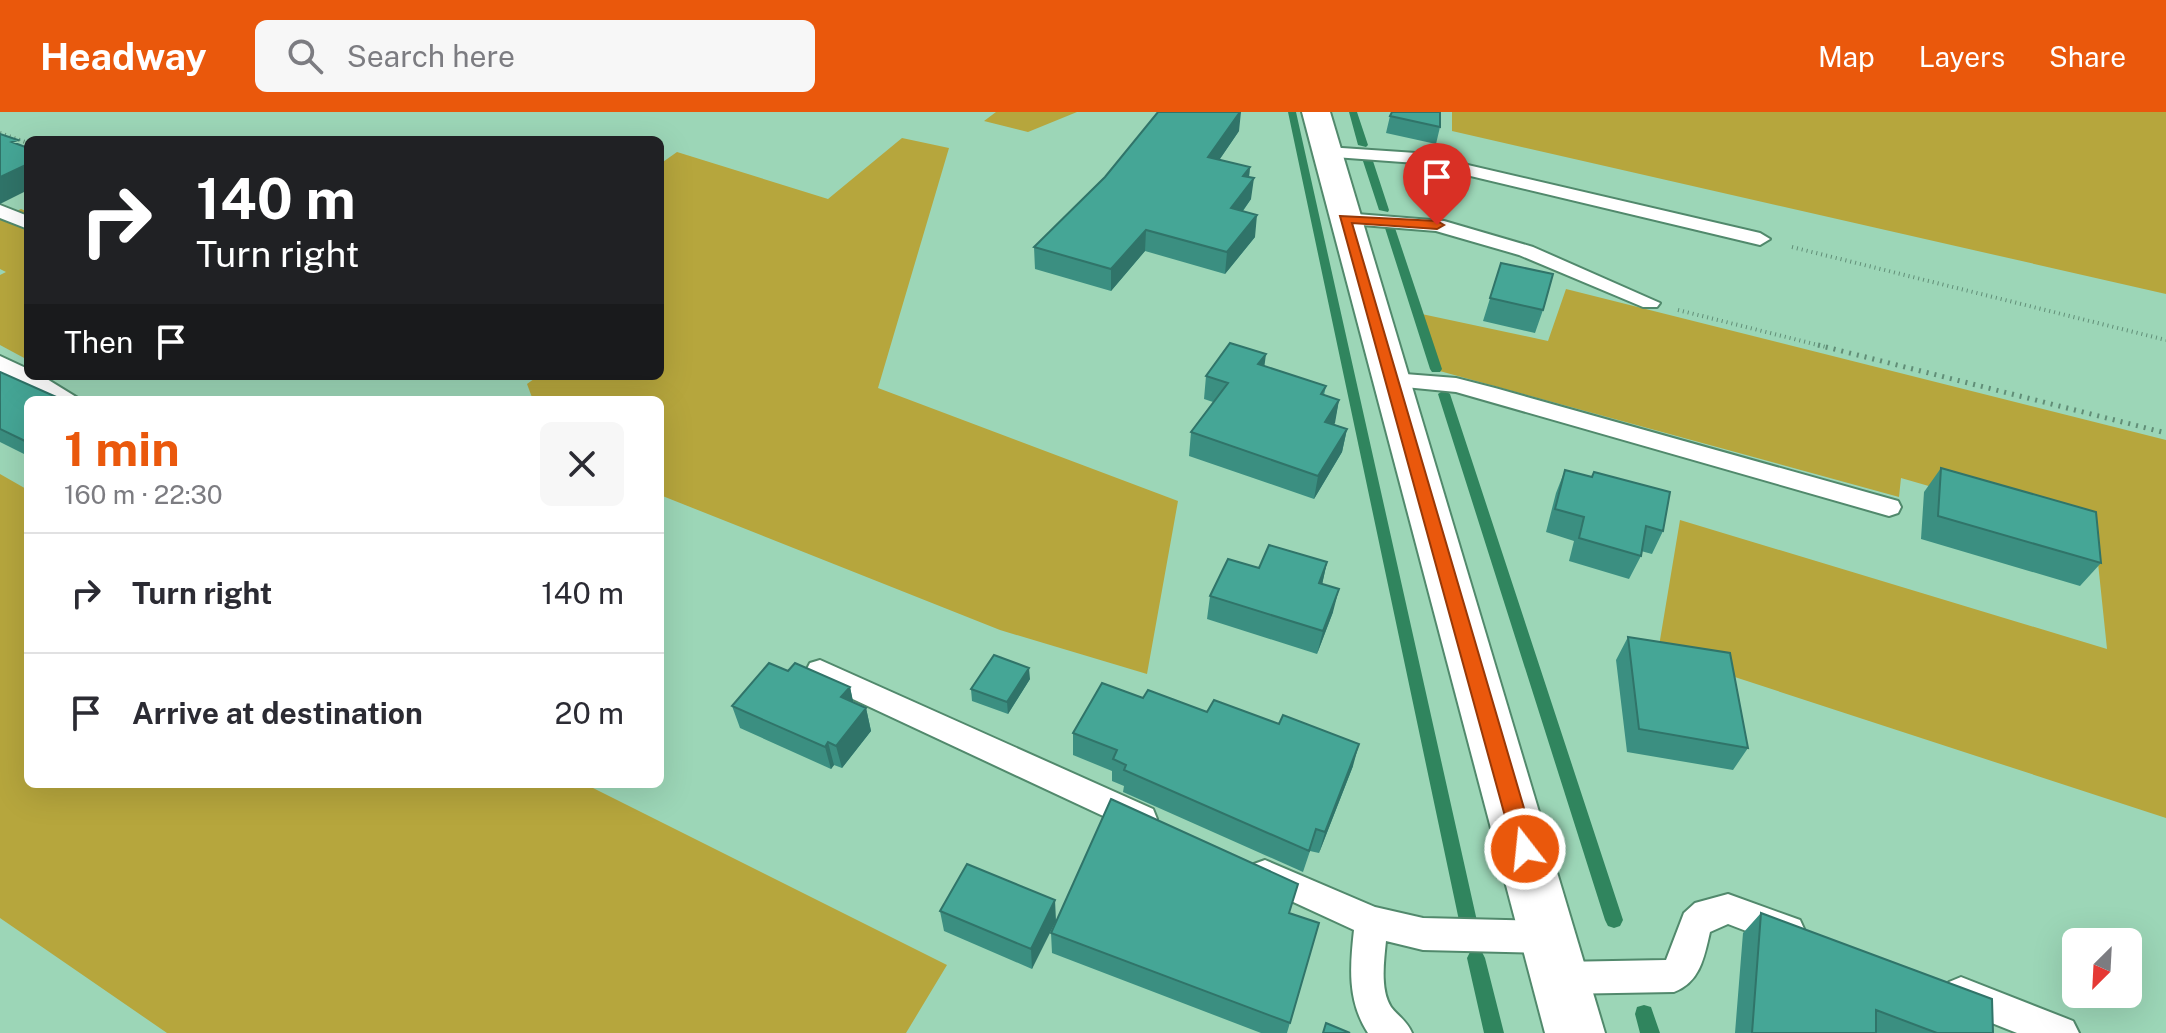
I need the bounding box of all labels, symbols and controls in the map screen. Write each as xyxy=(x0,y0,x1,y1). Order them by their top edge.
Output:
search box xyxy=(255,20,815,92)
text: Headway xyxy=(40,34,207,79)
icon: search xyxy=(283,34,327,78)
text: Search here xyxy=(347,38,515,74)
text: Map xyxy=(1818,40,1875,73)
text: Layers xyxy=(1919,40,2005,73)
text: Share xyxy=(2049,40,2126,73)
pin xyxy=(1403,143,1471,225)
icon: arrive xyxy=(1415,155,1459,199)
text: 140 m xyxy=(196,166,356,232)
icon: right xyxy=(64,168,168,272)
text: Turn right xyxy=(196,233,359,275)
icon: arrive xyxy=(149,320,193,364)
text: Then xyxy=(64,324,133,360)
text: 1 min xyxy=(64,420,180,477)
button: close xyxy=(540,422,624,506)
text: 160 m · 22:30 xyxy=(64,479,223,510)
icon: right xyxy=(64,571,108,615)
text: Turn right xyxy=(132,575,272,611)
text: 140 m xyxy=(541,575,624,611)
icon: arrive xyxy=(64,691,108,735)
text: Arrive at destination xyxy=(132,695,423,731)
text: 20 m xyxy=(555,695,624,731)
position arrow xyxy=(1483,807,1567,891)
north arrow xyxy=(2062,928,2142,1008)
map controls xyxy=(2062,928,2142,1008)

